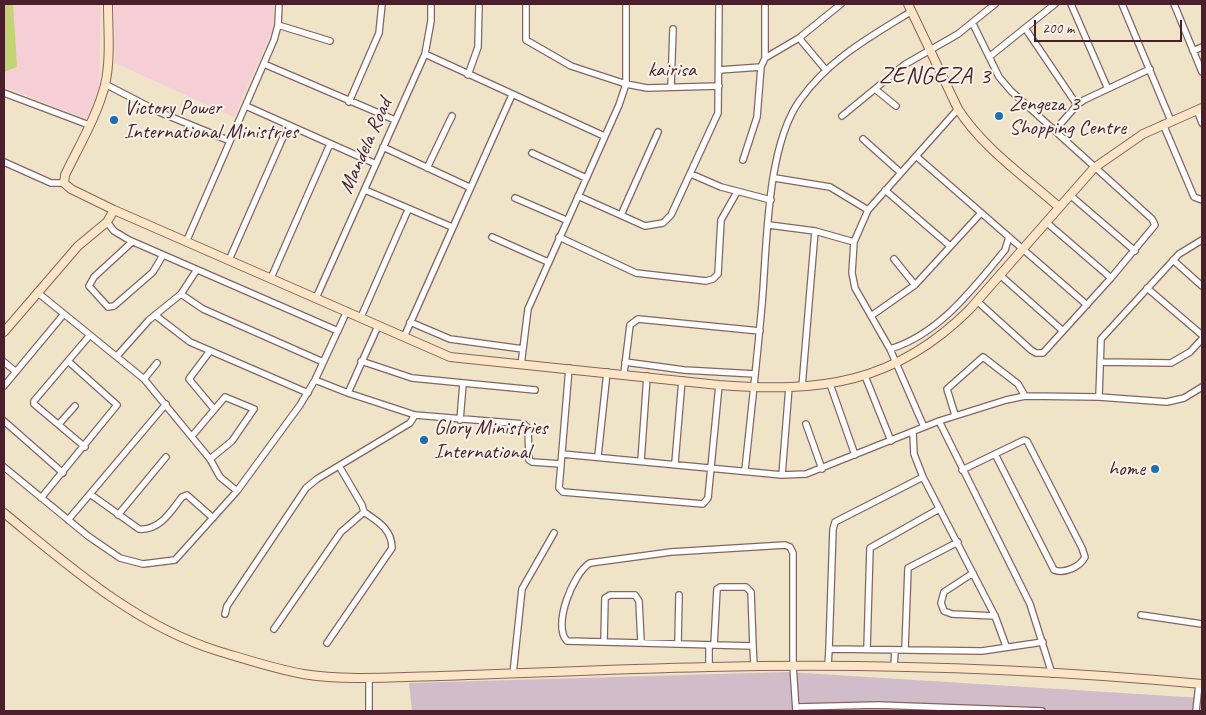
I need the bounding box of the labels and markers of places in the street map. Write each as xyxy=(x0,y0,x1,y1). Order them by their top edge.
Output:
place label: Zengeza 3 Shopping Centre xyxy=(1009,91,1126,141)
place label: Victory Power International Ministries xyxy=(124,95,298,145)
marker: Zengeza 3 Shopping Centre xyxy=(993,110,1005,122)
marker: Victory Power International Ministries xyxy=(108,114,120,126)
place label: Glory Ministries International xyxy=(434,415,547,465)
marker: Glory Ministries International xyxy=(418,434,430,446)
place label: home xyxy=(1108,456,1145,482)
marker: home xyxy=(1149,463,1161,475)

